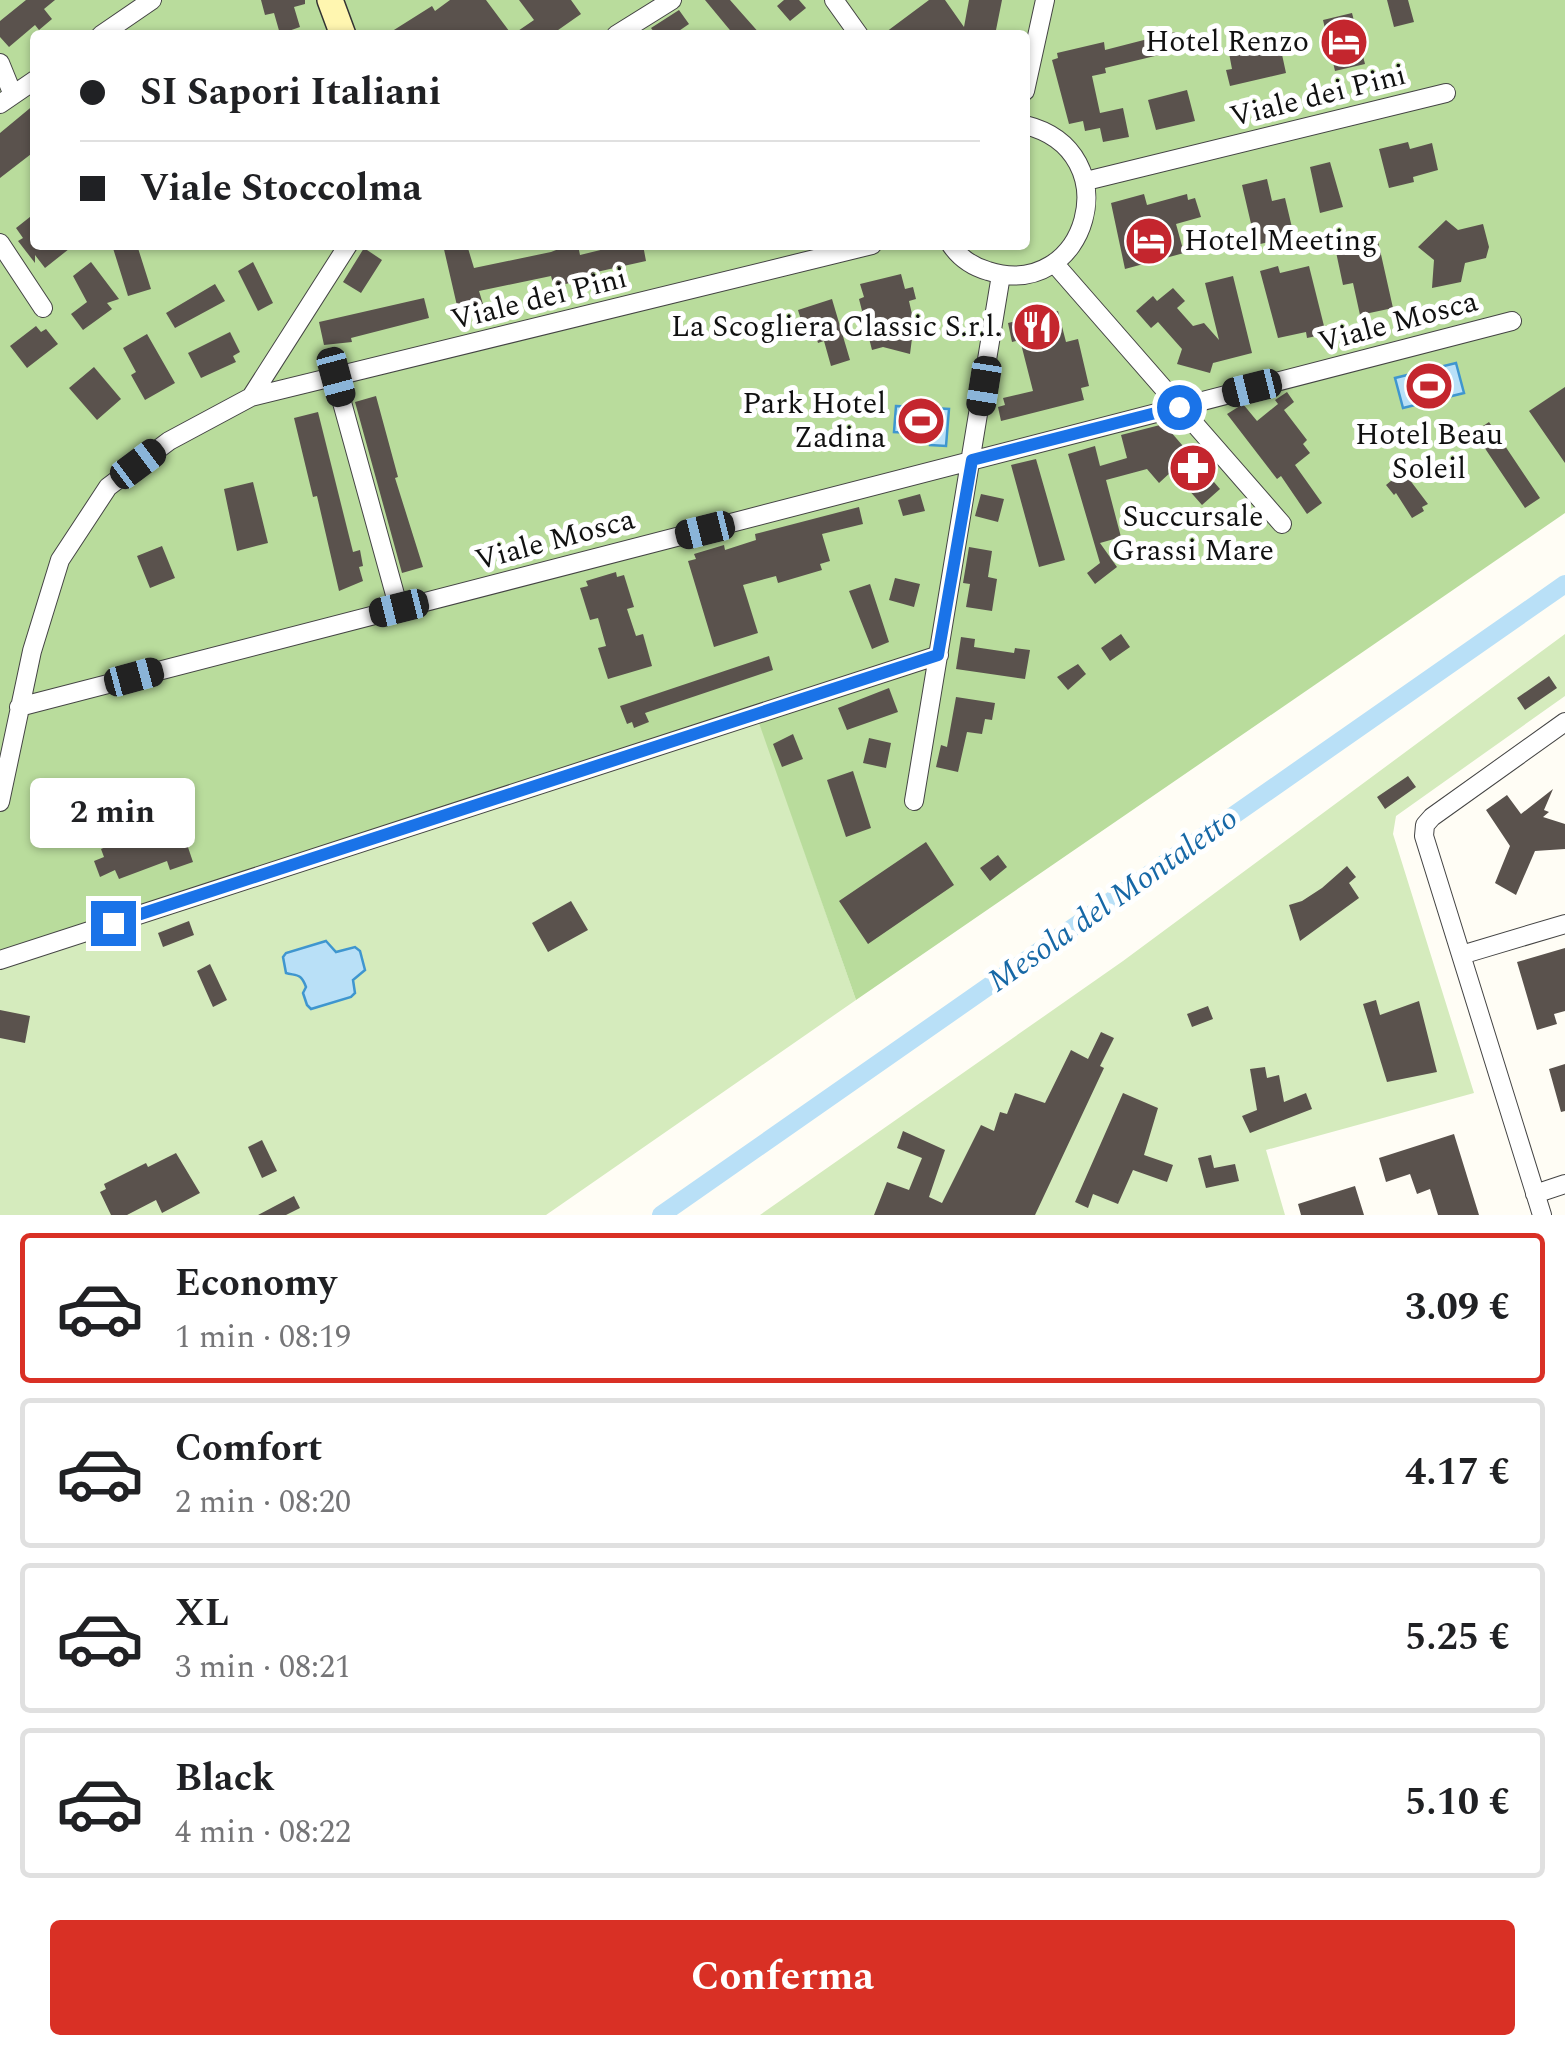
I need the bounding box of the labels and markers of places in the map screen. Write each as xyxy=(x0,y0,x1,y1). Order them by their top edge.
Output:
hotel icon: Hotel Renzo xyxy=(1318,16,1370,68)
place label: Hotel Renzo xyxy=(1145,19,1309,65)
hotel icon: Hotel Meeting xyxy=(1123,215,1175,267)
place label: Hotel Meeting xyxy=(1184,218,1377,264)
restaurant icon: La Scogliera Classic S.r.l. xyxy=(1011,301,1063,353)
place label: La Scogliera Classic S.r.l. xyxy=(671,304,1002,350)
sports icon: Hotel Beau Soleil xyxy=(1403,360,1455,412)
place label: Park Hotel Zadina xyxy=(742,381,886,461)
sports icon: Park Hotel Zadina xyxy=(895,395,947,447)
place label: Hotel Beau Soleil xyxy=(1355,412,1503,492)
pharmacy icon: Succursale Grassi Mare xyxy=(1167,442,1219,494)
place label: Succursale Grassi Mare xyxy=(1112,494,1274,574)

